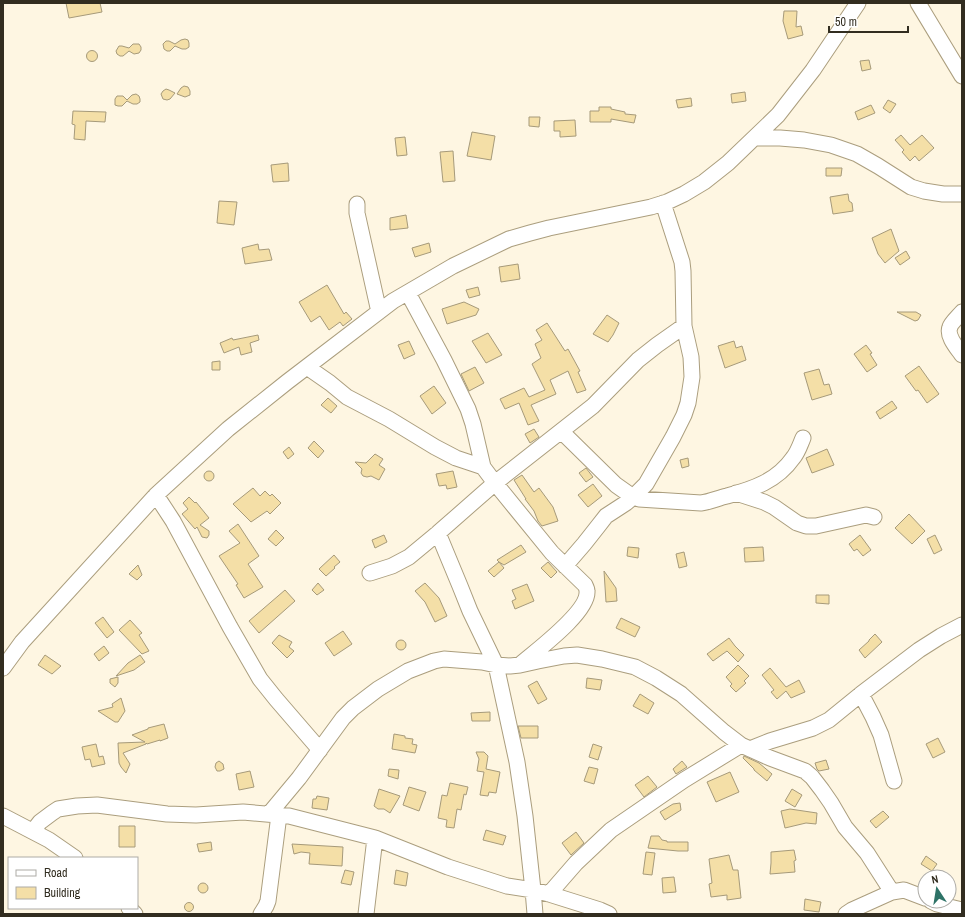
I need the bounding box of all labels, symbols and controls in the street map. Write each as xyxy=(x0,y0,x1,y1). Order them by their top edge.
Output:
scale bar xyxy=(829,8,908,34)
text: 50 m xyxy=(835,14,857,30)
legend xyxy=(8,857,138,909)
text: Road xyxy=(44,865,68,881)
north arrow xyxy=(917,869,957,909)
text: N xyxy=(930,872,940,887)
text: Building xyxy=(44,885,81,901)

